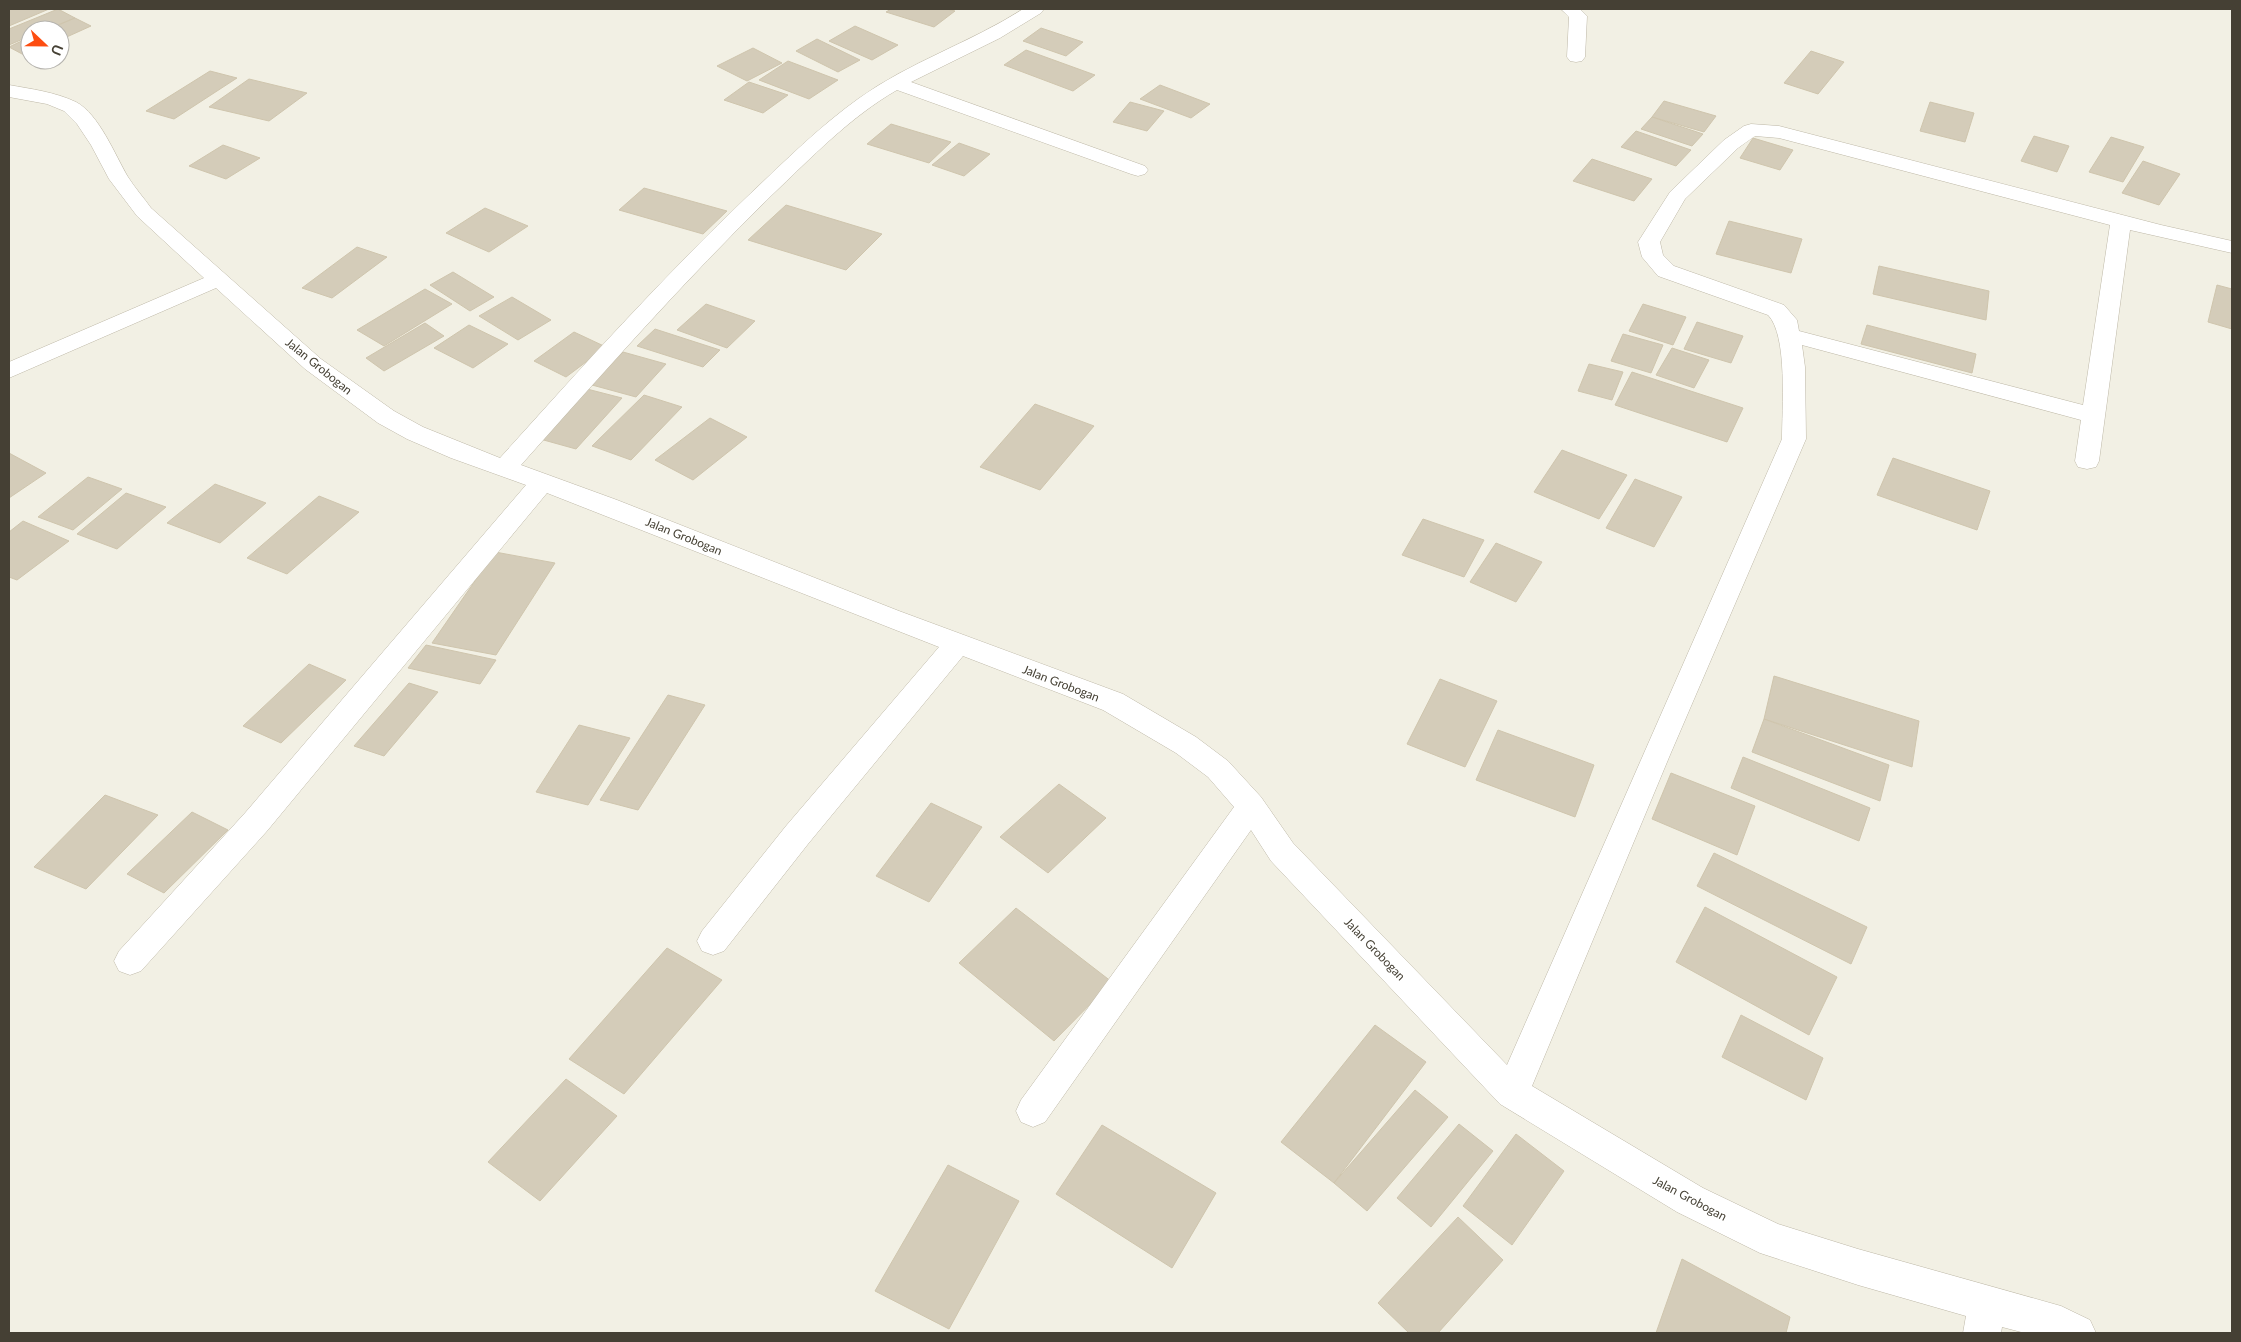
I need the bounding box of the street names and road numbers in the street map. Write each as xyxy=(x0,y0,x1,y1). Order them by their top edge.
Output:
street label: Jalan Grobogan xyxy=(283,335,355,397)
street label: Jalan Grobogan xyxy=(643,514,725,558)
street label: Jalan Grobogan xyxy=(1020,661,1102,705)
street label: Jalan Grobogan xyxy=(1341,915,1409,983)
street label: Jalan Grobogan xyxy=(1651,1172,1729,1224)

